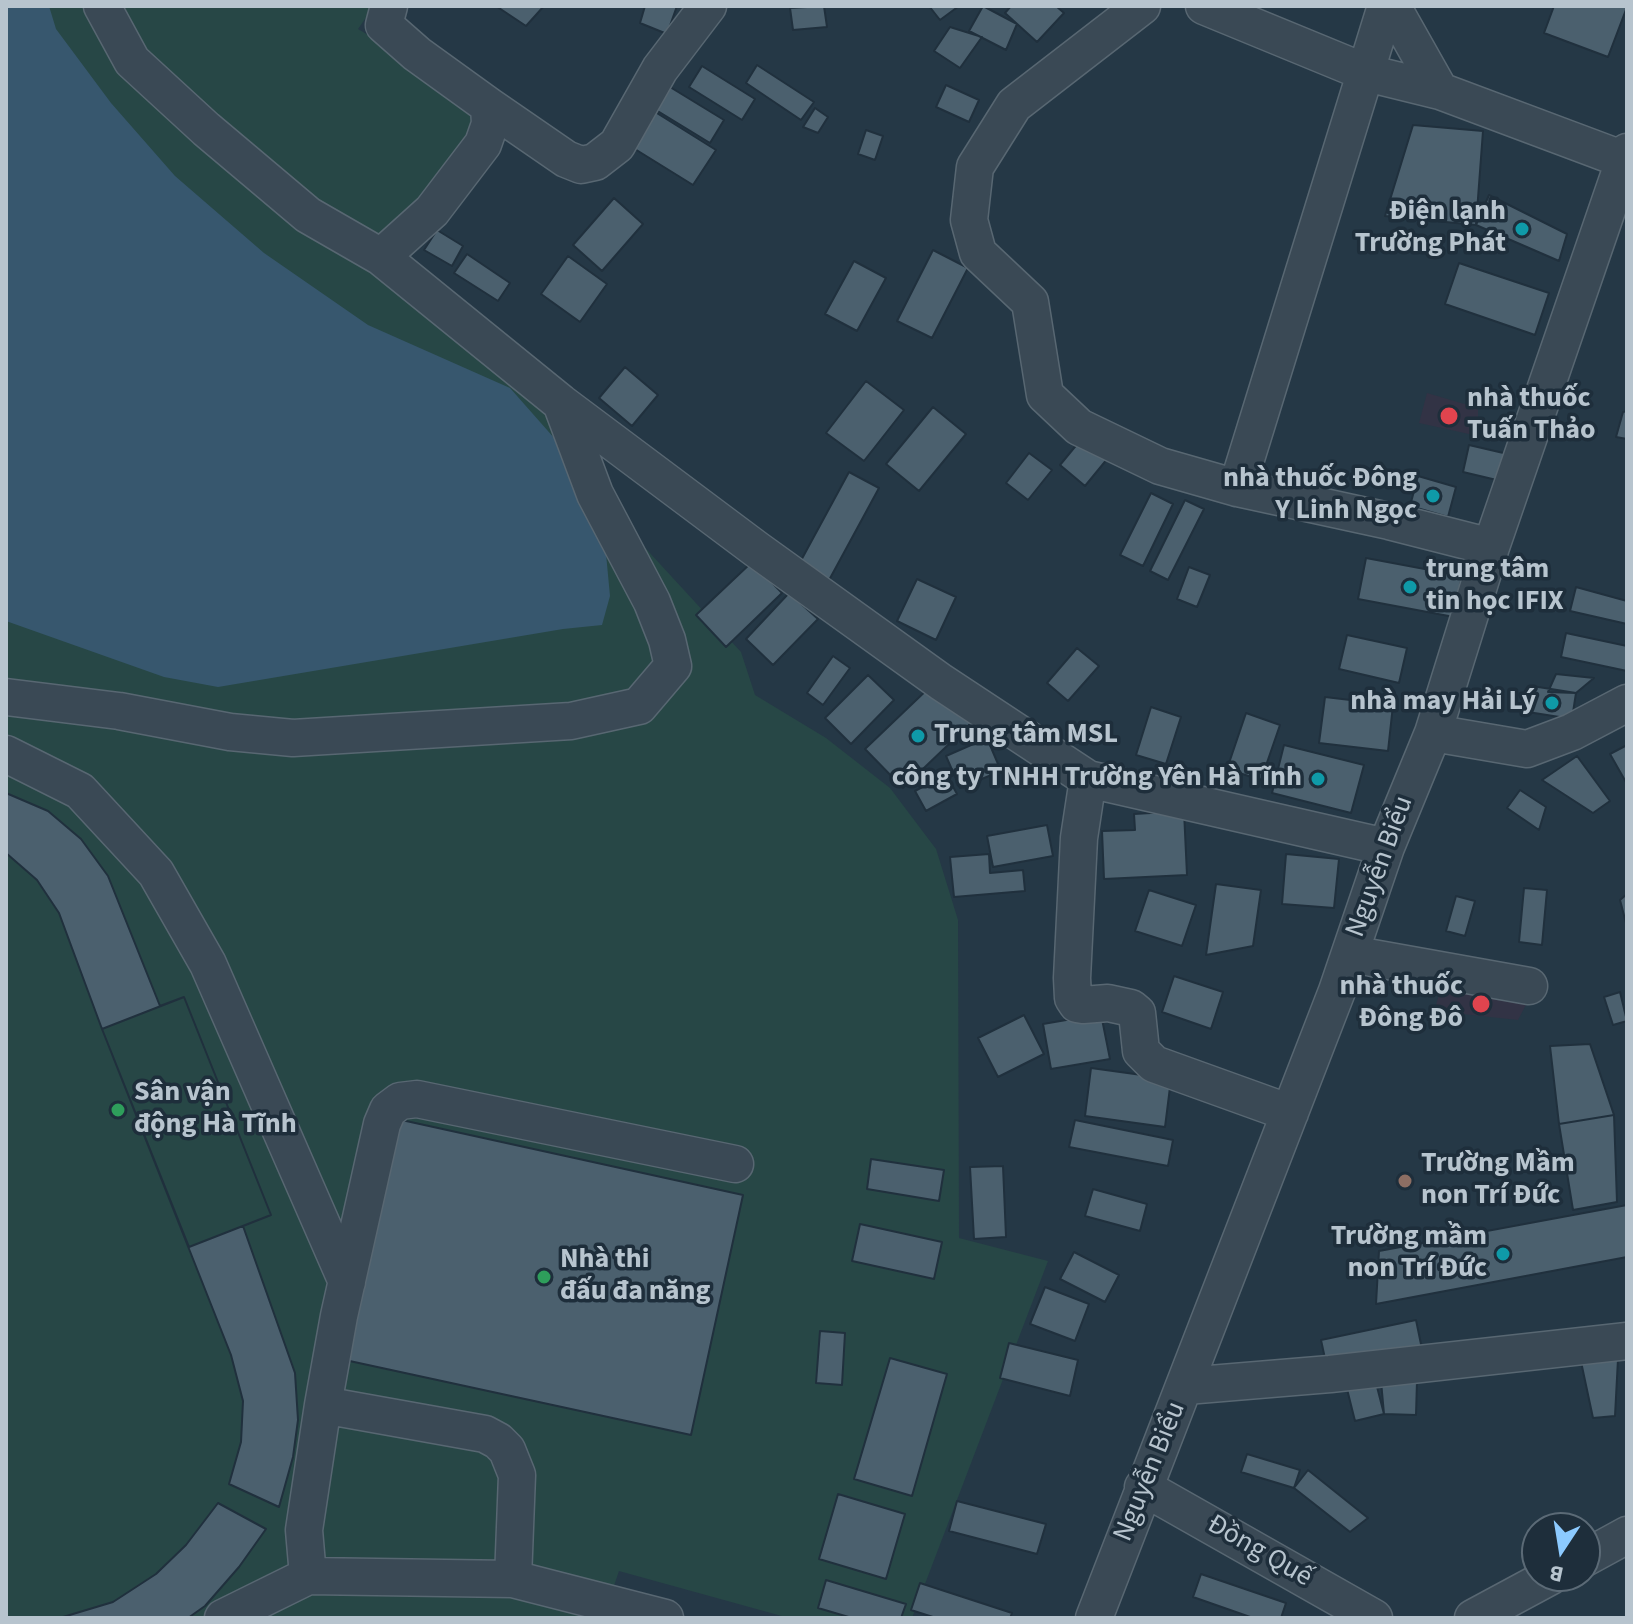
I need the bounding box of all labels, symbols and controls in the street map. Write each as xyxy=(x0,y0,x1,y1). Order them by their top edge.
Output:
place label: Điện lạnh Trường Phát xyxy=(1355,196,1506,262)
marker: Điện lạnh Trường Phát xyxy=(1513,220,1531,238)
place label: nhà thuốc Tuấn Thảo xyxy=(1467,383,1596,449)
marker: nhà thuốc Tuấn Thảo xyxy=(1438,405,1460,427)
place label: nhà thuốc Đông Y Linh Ngọc xyxy=(1223,463,1417,529)
marker: nhà thuốc Đông Y Linh Ngọc xyxy=(1424,487,1442,505)
place label: trung tâm tin học IFIX xyxy=(1426,554,1564,620)
marker: trung tâm tin học IFIX xyxy=(1401,578,1419,596)
place label: nhà may Hải Lý xyxy=(1350,686,1536,720)
marker: nhà may Hải Lý xyxy=(1543,694,1561,712)
place label: Trung tâm MSL xyxy=(934,719,1118,753)
marker: Trung tâm MSL xyxy=(909,727,927,745)
place label: công ty TNHH Trường Yên Hà Tĩnh xyxy=(892,762,1302,796)
marker: công ty TNHH Trường Yên Hà Tĩnh xyxy=(1309,770,1327,788)
street label: Nguyễn Biểu xyxy=(1340,792,1422,942)
place label: nhà thuốc Đông Đô xyxy=(1339,971,1463,1037)
marker: nhà thuốc Đông Đô xyxy=(1470,993,1492,1015)
place label: Sân vận động Hà Tĩnh xyxy=(134,1077,297,1143)
marker: Sân vận động Hà Tĩnh xyxy=(109,1101,127,1119)
place label: Trường Mầm non Trí Đức xyxy=(1421,1148,1575,1214)
marker: Trường Mầm non Trí Đức xyxy=(1396,1172,1414,1190)
place label: Trường mầm non Trí Đức xyxy=(1331,1221,1487,1287)
place label: Nhà thi đấu đa năng xyxy=(560,1244,710,1310)
marker: Trường mầm non Trí Đức xyxy=(1494,1245,1512,1263)
marker: Nhà thi đấu đa năng xyxy=(535,1268,553,1286)
street label: Nguyễn Biểu xyxy=(1108,1397,1194,1547)
street label: Đồng Quế xyxy=(1201,1509,1317,1595)
north arrow xyxy=(1521,1512,1601,1592)
text: B xyxy=(1547,1556,1566,1591)

